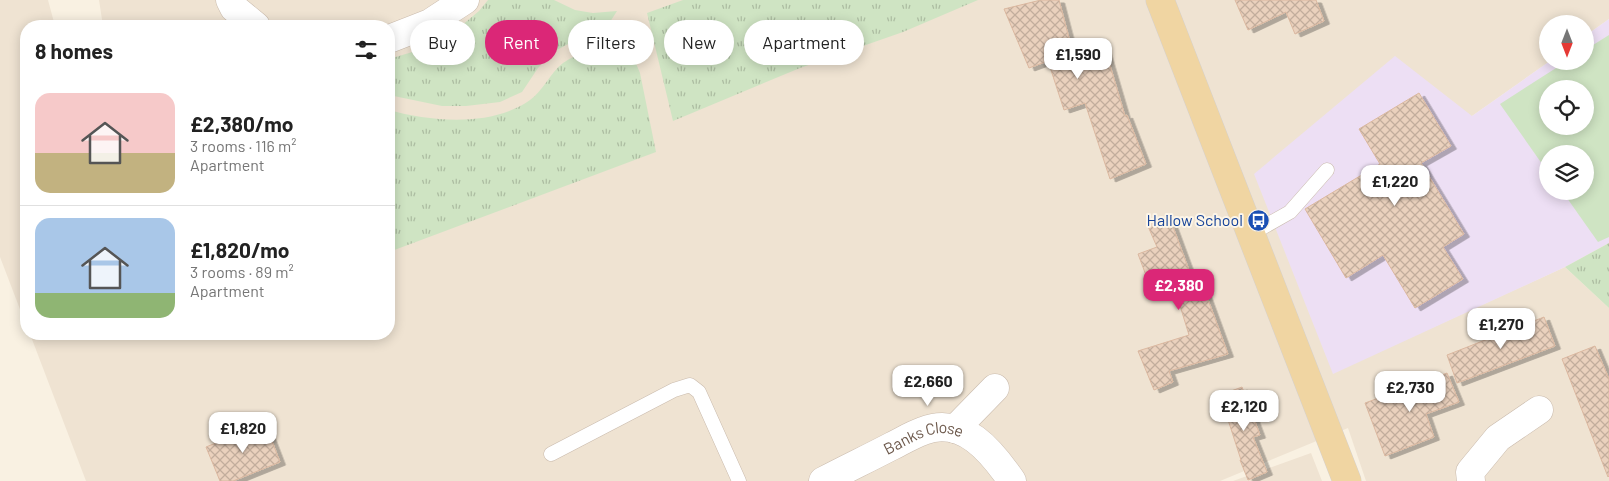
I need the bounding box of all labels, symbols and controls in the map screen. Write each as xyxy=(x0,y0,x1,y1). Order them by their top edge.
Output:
north arrow xyxy=(1539,15,1594,70)
map controls xyxy=(1539,15,1594,200)
chip: Buy xyxy=(410,20,475,65)
chip: Rent xyxy=(485,20,558,65)
chip: Filters xyxy=(568,20,654,65)
chip: New xyxy=(664,20,734,65)
chip: Apartment xyxy=(744,20,864,65)
icon: filters xyxy=(352,36,380,64)
text: 8 homes xyxy=(35,38,113,63)
pin: £1,590 xyxy=(1037,38,1119,80)
text: £1,590 xyxy=(1055,44,1101,63)
button: locate xyxy=(1539,80,1594,135)
text: £2,380/mo xyxy=(190,111,293,136)
icon: home xyxy=(75,113,135,173)
text: 3 rooms · 116 m² xyxy=(190,136,296,155)
button: layers xyxy=(1539,145,1594,200)
text: Apartment xyxy=(190,155,265,174)
pin: £1,220 xyxy=(1354,164,1436,207)
text: £1,220 xyxy=(1372,171,1418,190)
bus stop icon: Hallow School xyxy=(1247,208,1271,232)
place label: Hallow School xyxy=(1147,210,1243,229)
text: £1,820/mo xyxy=(190,237,289,262)
icon: home xyxy=(75,238,135,298)
text: 3 rooms · 89 m² xyxy=(190,262,294,281)
pin: £2,380 xyxy=(1138,268,1220,311)
text: £2,380 xyxy=(1154,275,1204,294)
text: Apartment xyxy=(190,281,265,300)
pin: £1,270 xyxy=(1460,308,1542,350)
text: £1,270 xyxy=(1478,314,1524,333)
pin: £2,660 xyxy=(887,364,969,407)
pin: £2,730 xyxy=(1369,370,1451,413)
text: £2,660 xyxy=(903,371,953,390)
text: £2,730 xyxy=(1386,377,1434,396)
pin: £2,120 xyxy=(1203,390,1285,432)
text: £2,120 xyxy=(1221,396,1267,415)
pin: £1,820 xyxy=(202,412,284,454)
street label: Banks Close xyxy=(880,417,967,458)
text: £1,820 xyxy=(220,418,266,437)

